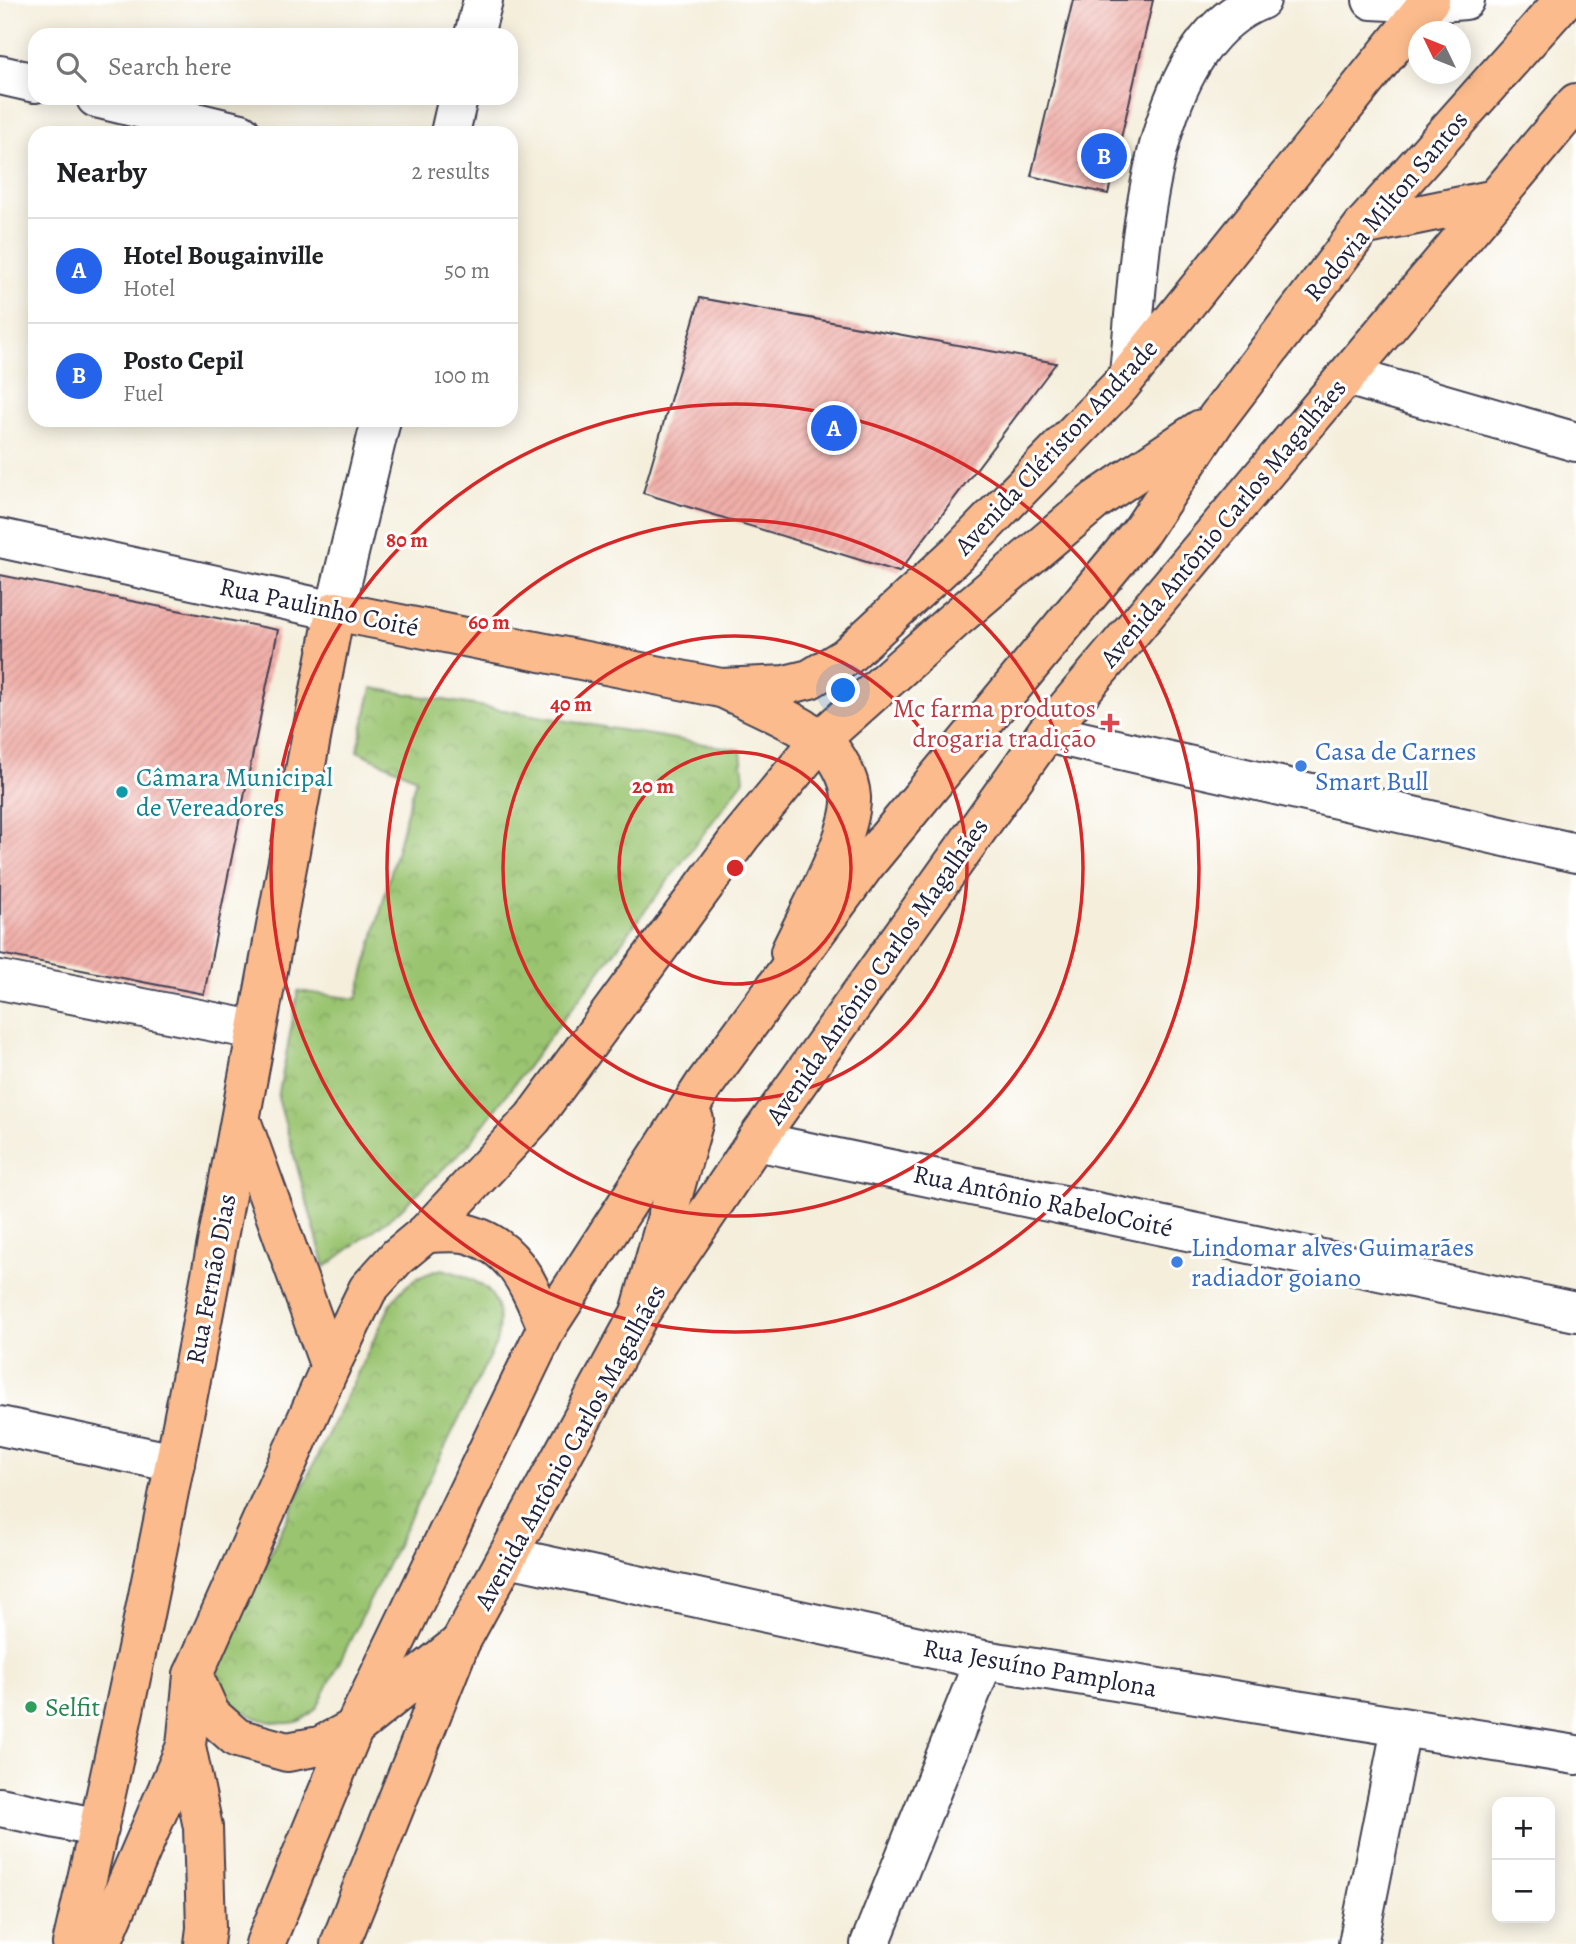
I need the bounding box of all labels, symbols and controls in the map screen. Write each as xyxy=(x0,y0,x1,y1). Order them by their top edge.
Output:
north arrow xyxy=(1408,21,1471,84)
search box xyxy=(28,28,518,105)
icon: search xyxy=(52,48,90,86)
text: Search here xyxy=(108,49,232,84)
street label: Rodovia Milton Santos xyxy=(1296,103,1476,309)
pin: B xyxy=(1081,130,1127,182)
text: Nearby xyxy=(56,152,147,192)
text: 2 results xyxy=(412,156,490,187)
text: Hotel Bougainville xyxy=(123,238,324,273)
text: A xyxy=(72,255,86,286)
text: 50 m xyxy=(444,255,490,286)
text: Hotel xyxy=(123,273,175,304)
street label: Avenida Clériston Andrade xyxy=(946,331,1165,563)
text: Posto Cepil xyxy=(123,343,244,378)
text: B xyxy=(72,360,86,391)
text: 100 m xyxy=(434,360,490,391)
street label: Avenida Antônio Carlos Magalhães xyxy=(1091,371,1354,675)
text: Fuel xyxy=(123,378,163,409)
pin: A xyxy=(811,402,857,454)
text: 80 m xyxy=(386,526,428,554)
street label: Rua Paulinho Coité xyxy=(216,569,422,645)
text: 60 m xyxy=(468,608,510,636)
your location xyxy=(826,673,860,707)
text: 40 m xyxy=(550,690,592,718)
place label: Mc farma produtos drogaria tradição xyxy=(893,691,1096,756)
marker: Mc farma produtos drogaria tradição xyxy=(1102,715,1118,731)
place label: Casa de Carnes Smart Bull xyxy=(1315,734,1477,799)
marker: Casa de Carnes Smart Bull xyxy=(1293,758,1309,774)
place label: Câmara Municipal de Vereadores xyxy=(136,760,333,825)
text: 20 m xyxy=(632,772,674,800)
marker: Câmara Municipal de Vereadores xyxy=(114,784,130,800)
street label: Avenida Antônio Carlos Magalhães xyxy=(757,811,997,1132)
centre of rings xyxy=(723,856,747,880)
street label: Rua Antônio RabeloCoité xyxy=(910,1156,1176,1246)
street label: Rua Fernão Dias xyxy=(177,1191,245,1367)
place label: Lindomar alves Guimarães radiador goiano xyxy=(1191,1230,1474,1295)
marker: Lindomar alves Guimarães radiador goiano xyxy=(1169,1254,1185,1270)
street label: Avenida Antônio Carlos Magalhães xyxy=(465,1278,674,1617)
street label: Rua Jesuíno Pamplona xyxy=(920,1630,1160,1706)
place label: Selfit xyxy=(45,1690,101,1725)
marker: Selfit xyxy=(23,1699,39,1715)
map controls xyxy=(1492,1797,1555,1923)
button: + xyxy=(1492,1797,1555,1860)
button: − xyxy=(1492,1860,1555,1923)

